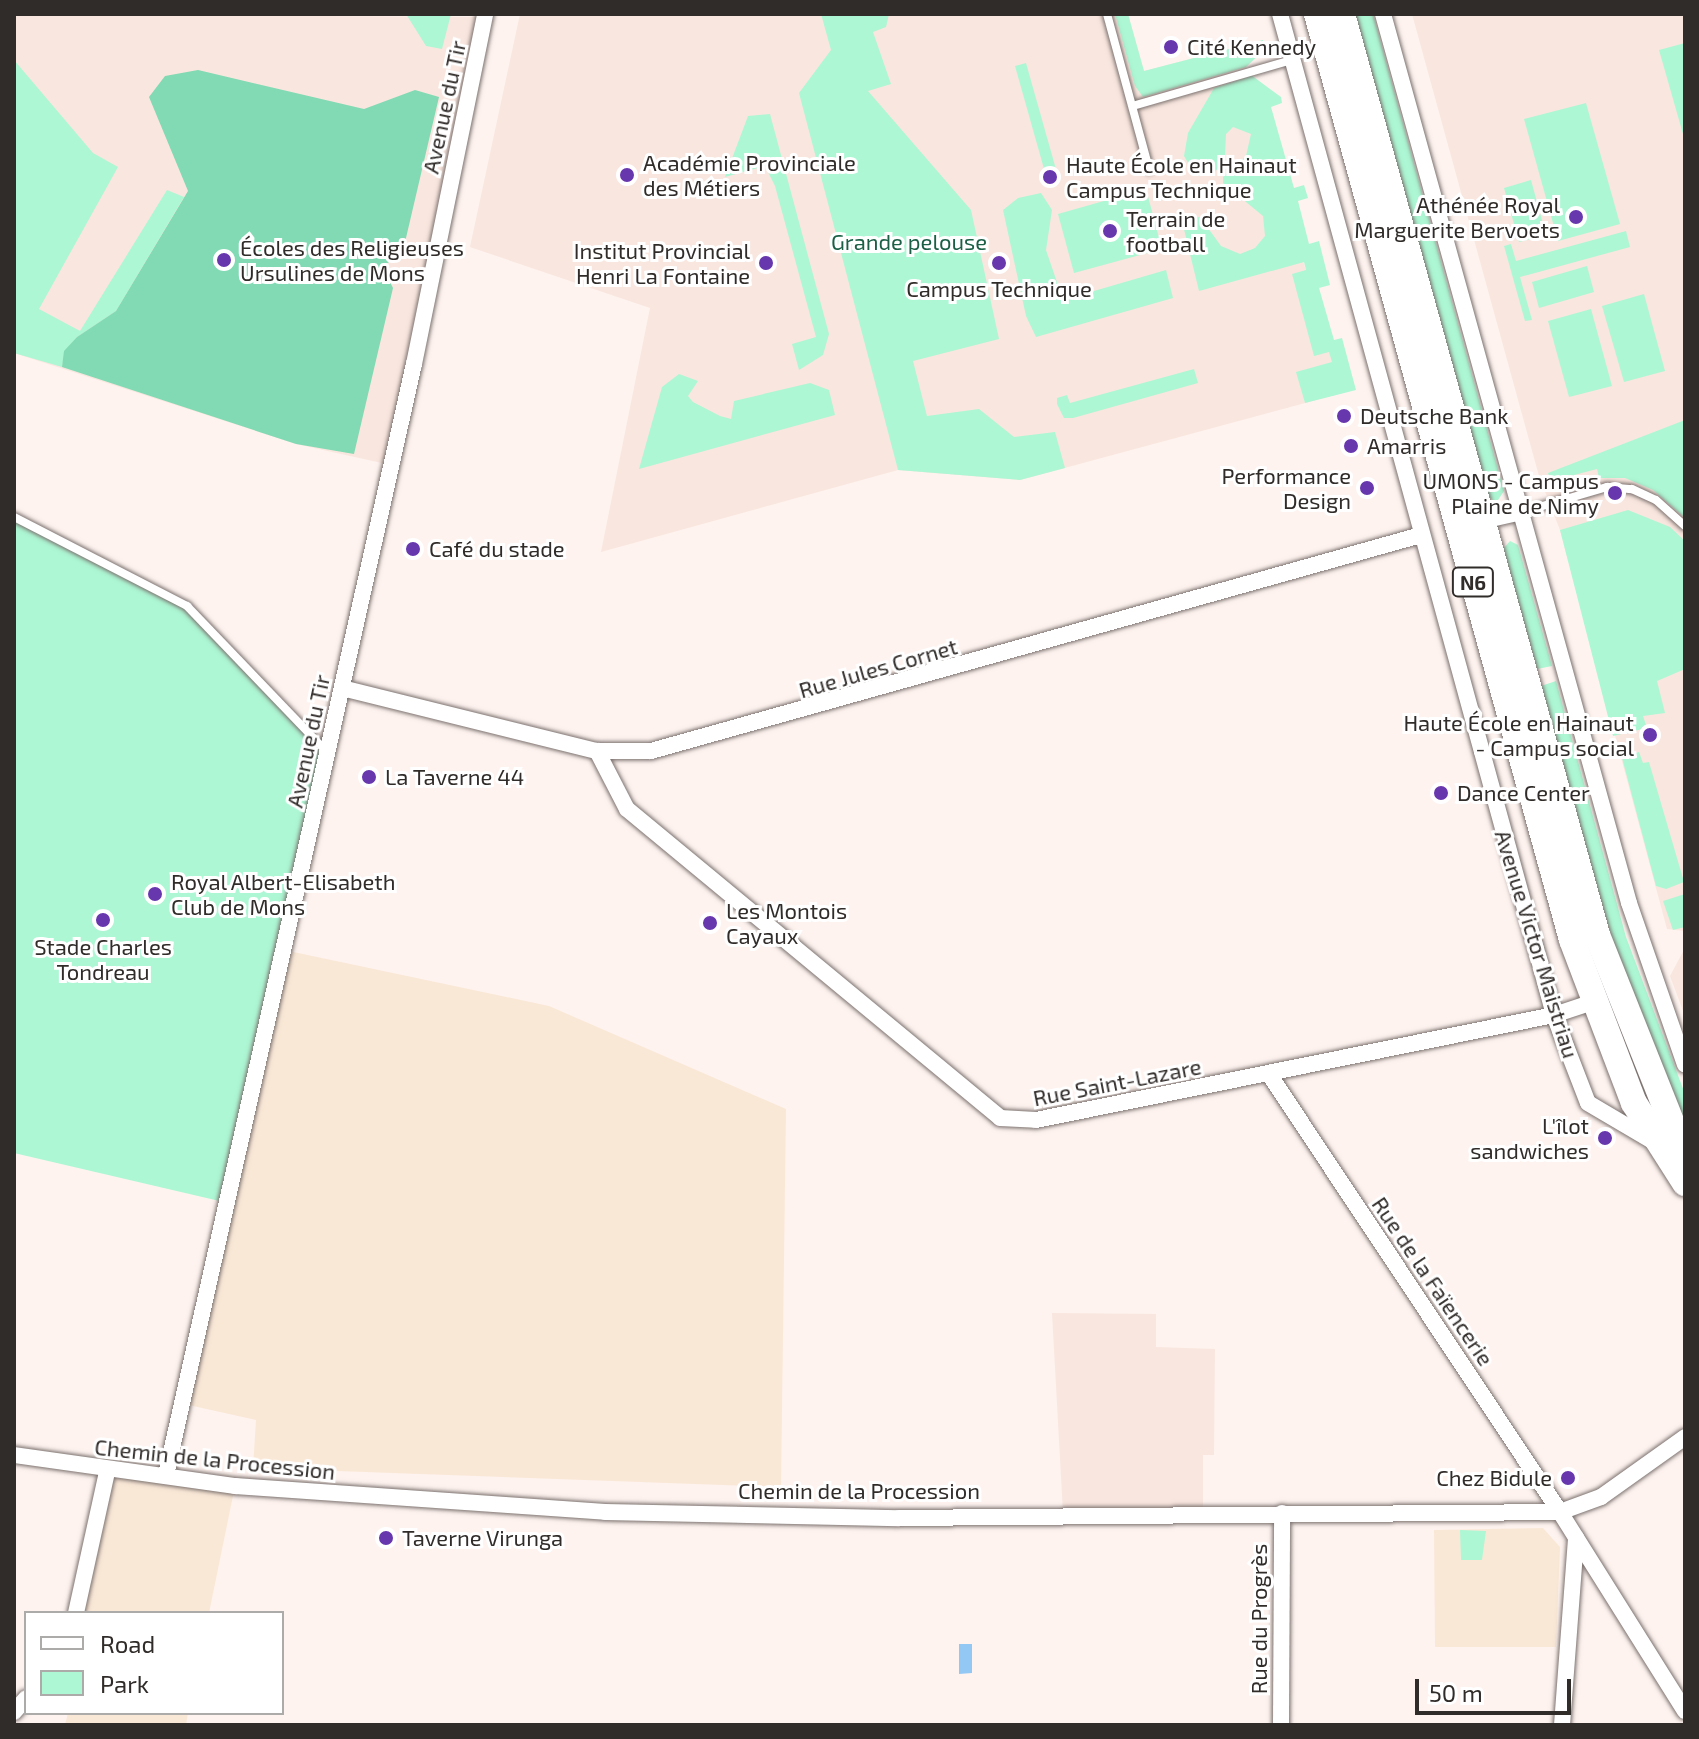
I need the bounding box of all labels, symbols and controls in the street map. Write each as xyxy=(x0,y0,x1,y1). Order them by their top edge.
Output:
place label: Cité Kennedy xyxy=(1187,34,1316,60)
street label: Avenue du Tir xyxy=(417,38,471,176)
marker: Cité Kennedy xyxy=(1162,38,1180,56)
place label: Académie Provinciale des Métiers xyxy=(643,149,856,200)
place label: Haute École en Hainaut Campus Technique xyxy=(1066,151,1297,202)
marker: Académie Provinciale des Métiers xyxy=(618,166,636,184)
marker: Haute École en Hainaut Campus Technique xyxy=(1041,168,1059,186)
place label: Athénée Royal Marguerite Bervoets xyxy=(1354,191,1560,242)
place label: Terrain de football xyxy=(1126,205,1225,256)
marker: Athénée Royal Marguerite Bervoets xyxy=(1567,208,1585,226)
marker: Terrain de football xyxy=(1101,222,1119,240)
park label: Grande pelouse xyxy=(831,229,987,255)
place label: Écoles des Religieuses Ursulines de Mons xyxy=(240,234,464,286)
place label: Institut Provincial Henri La Fontaine xyxy=(574,237,750,288)
marker: Écoles des Religieuses Ursulines de Mons xyxy=(215,251,233,269)
marker: Institut Provincial Henri La Fontaine xyxy=(757,254,775,272)
marker: Campus Technique xyxy=(990,254,1008,272)
place label: Campus Technique xyxy=(906,276,1092,302)
place label: Deutsche Bank xyxy=(1360,403,1508,429)
marker: Deutsche Bank xyxy=(1335,407,1353,425)
place label: Amarris xyxy=(1367,433,1446,459)
marker: Amarris xyxy=(1342,437,1360,455)
place label: Performance Design xyxy=(1221,462,1351,514)
place label: UMONS - Campus Plaine de Nimy xyxy=(1422,467,1599,518)
marker: Performance Design xyxy=(1358,479,1376,497)
marker: UMONS - Campus Plaine de Nimy xyxy=(1606,484,1624,502)
place label: Café du stade xyxy=(429,536,565,562)
marker: Café du stade xyxy=(404,540,422,558)
road number: N6 xyxy=(1451,566,1495,598)
street label: Rue Jules Cornet xyxy=(795,633,961,703)
street label: Avenue du Tir xyxy=(281,672,335,810)
place label: Haute École en Hainaut - Campus social xyxy=(1403,709,1634,760)
marker: Haute École en Hainaut - Campus social xyxy=(1641,726,1659,744)
place label: La Taverne 44 xyxy=(385,764,525,790)
marker: La Taverne 44 xyxy=(360,768,378,786)
place label: Dance Center xyxy=(1457,780,1590,806)
marker: Dance Center xyxy=(1432,784,1450,802)
street label: Avenue Victor Maistriau xyxy=(1490,826,1584,1062)
place label: Royal Albert-Elisabeth Club de Mons xyxy=(171,868,397,920)
marker: Royal Albert-Elisabeth Club de Mons xyxy=(146,885,164,903)
place label: Les Montois Cayaux xyxy=(726,897,847,948)
marker: Stade Charles Tondreau xyxy=(94,911,112,929)
marker: Les Montois Cayaux xyxy=(701,914,719,932)
place label: Stade Charles Tondreau xyxy=(34,933,172,984)
street label: Rue Saint-Lazare xyxy=(1031,1053,1203,1111)
place label: L'îlot sandwiches xyxy=(1470,1112,1589,1164)
marker: L'îlot sandwiches xyxy=(1596,1129,1614,1147)
street label: Rue de la Faïencerie xyxy=(1367,1192,1499,1370)
street label: Chemin de la Procession xyxy=(93,1433,337,1485)
place label: Chez Bidule xyxy=(1436,1465,1552,1491)
marker: Chez Bidule xyxy=(1559,1469,1577,1487)
street label: Chemin de la Procession xyxy=(738,1478,980,1504)
place label: Taverne Virunga xyxy=(402,1525,564,1551)
marker: Taverne Virunga xyxy=(377,1529,395,1547)
street label: Rue du Progrès xyxy=(1246,1544,1272,1694)
legend xyxy=(24,1611,284,1715)
text: Road xyxy=(100,1629,155,1658)
scale bar xyxy=(1419,1663,1575,1713)
text: Park xyxy=(100,1669,149,1698)
text: 50 m xyxy=(1429,1678,1483,1707)

